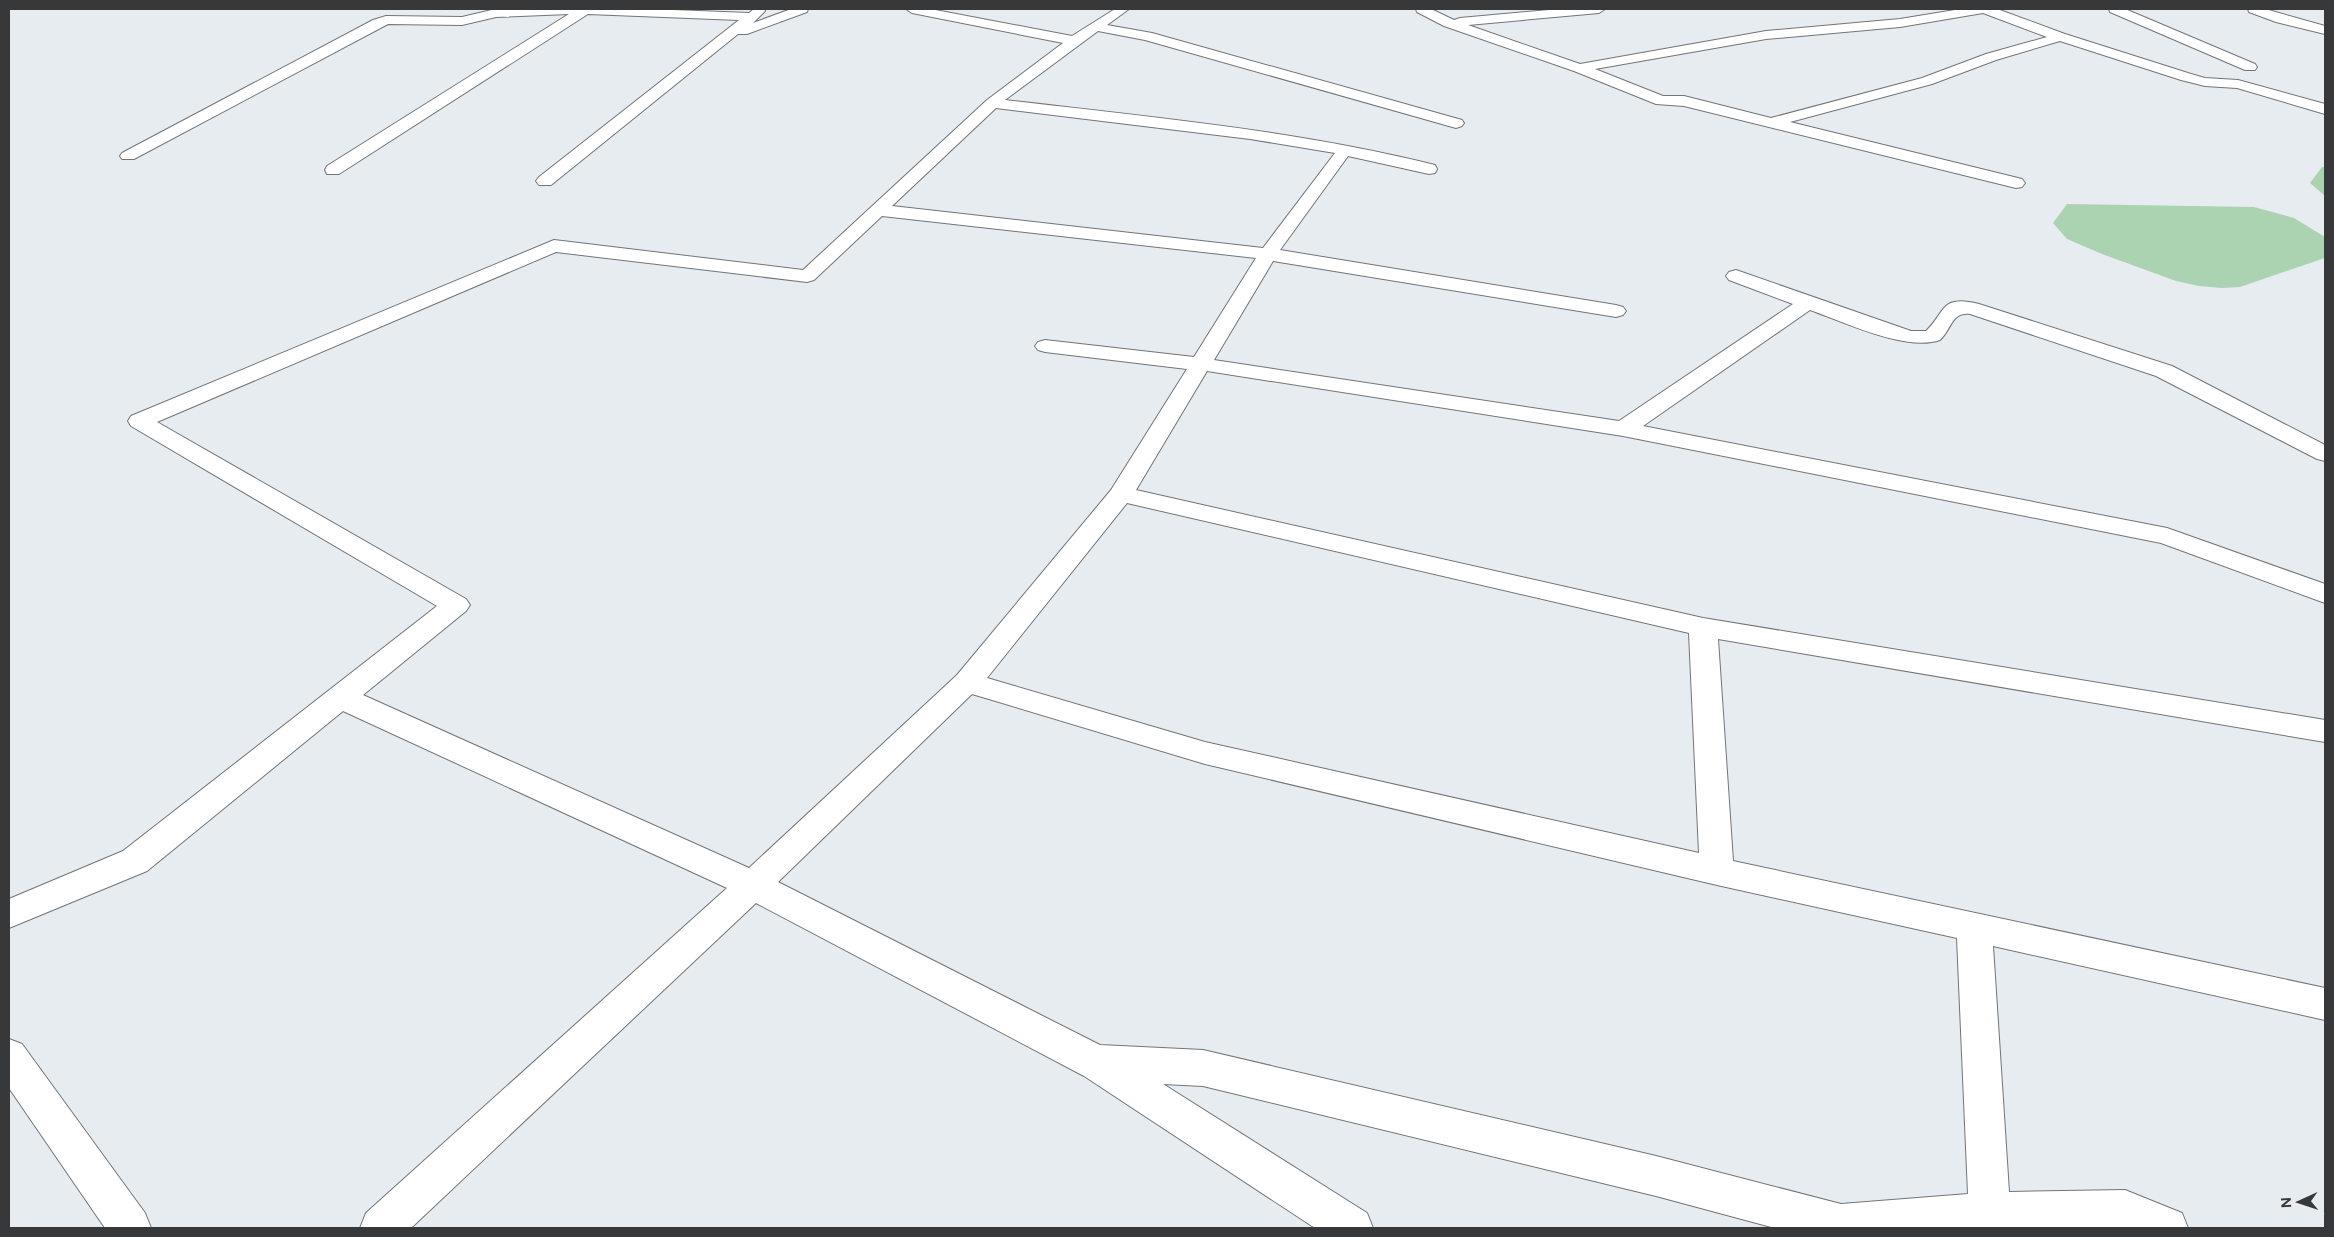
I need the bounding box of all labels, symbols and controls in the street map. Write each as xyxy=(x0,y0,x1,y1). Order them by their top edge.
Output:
north arrow xyxy=(2274,1177,2324,1227)
text: N xyxy=(2278,1197,2295,1209)

